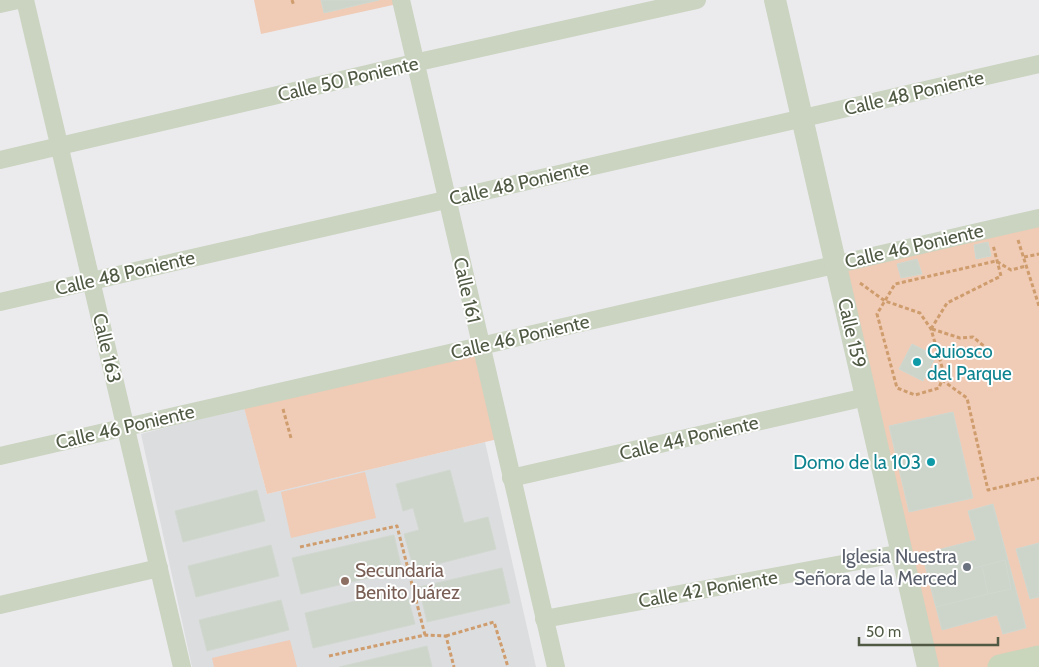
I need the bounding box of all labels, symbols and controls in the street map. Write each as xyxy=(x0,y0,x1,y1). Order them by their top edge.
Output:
street label: Calle 50 Poniente xyxy=(276,52,421,106)
street label: Calle 48 Poniente xyxy=(842,66,986,120)
street label: Calle 48 Poniente xyxy=(447,156,591,210)
street label: Calle 46 Poniente xyxy=(842,219,986,273)
street label: Calle 48 Poniente xyxy=(53,246,197,300)
street label: Calle 161 xyxy=(448,255,486,325)
street label: Calle 159 xyxy=(833,296,871,370)
street label: Calle 46 Poniente xyxy=(448,310,592,364)
street label: Calle 163 xyxy=(88,311,126,385)
place label: Quiosco del Parque xyxy=(927,340,1012,385)
marker: Quiosco del Parque xyxy=(911,356,923,368)
street label: Calle 46 Poniente xyxy=(53,400,197,454)
street label: Calle 44 Poniente xyxy=(617,411,761,465)
place label: Domo de la 103 xyxy=(793,451,921,474)
marker: Domo de la 103 xyxy=(925,456,937,468)
place label: Iglesia Nuestra Señora de la Merced xyxy=(794,545,957,590)
place label: Secundaria Benito Juárez xyxy=(355,559,460,604)
marker: Iglesia Nuestra Señora de la Merced xyxy=(961,561,973,573)
street label: Calle 42 Poniente xyxy=(637,565,780,613)
marker: Secundaria Benito Juárez xyxy=(339,575,351,587)
scale bar xyxy=(859,614,998,646)
text: 50 m xyxy=(866,623,901,641)

